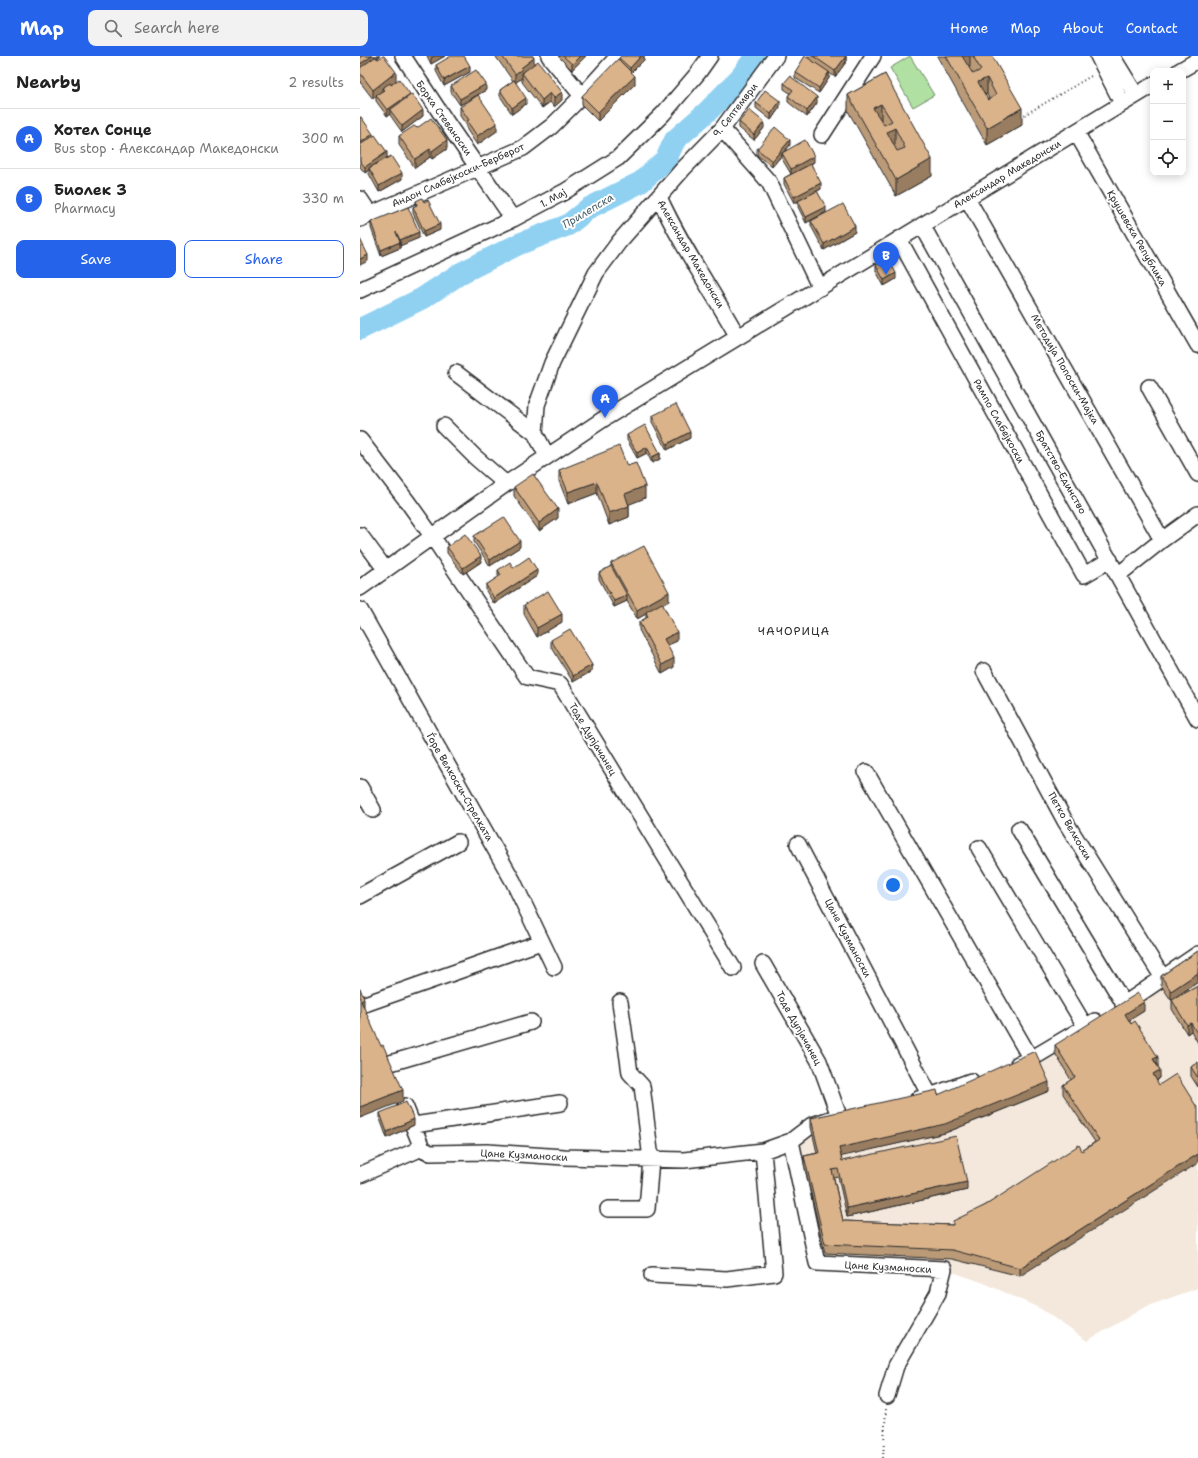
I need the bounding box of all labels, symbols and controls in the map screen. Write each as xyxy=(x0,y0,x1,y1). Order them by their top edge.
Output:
search box xyxy=(88,10,368,46)
text: Map xyxy=(20,16,64,41)
icon: search xyxy=(102,17,124,39)
text: Search here xyxy=(134,18,220,38)
text: Home xyxy=(950,19,989,37)
text: Map xyxy=(1011,19,1041,37)
text: About xyxy=(1063,19,1104,37)
text: Contact xyxy=(1126,19,1178,37)
map controls xyxy=(1150,68,1186,176)
button: + xyxy=(1150,68,1186,104)
text: Nearby xyxy=(16,71,81,93)
text: 2 results xyxy=(288,74,344,91)
street label: Борка Стеваноски xyxy=(413,78,475,159)
street label: 9. Септември xyxy=(710,80,761,140)
button: − xyxy=(1150,104,1186,140)
text: Хотел Сонце xyxy=(54,120,152,140)
text: A xyxy=(24,130,34,147)
text: 300 m xyxy=(301,130,344,147)
street label: Александар Македонски xyxy=(951,137,1063,211)
street label: Андон Слабејкоски-Берберот xyxy=(390,139,527,210)
text: Bus stop · Александар Македонски xyxy=(54,140,279,157)
button: locate xyxy=(1150,140,1186,176)
text: Биолек 3 xyxy=(54,180,127,200)
street label: 1. Мај xyxy=(538,185,569,210)
street label: Крушевска Република xyxy=(1104,188,1170,289)
text: B xyxy=(25,190,33,207)
text: 330 m xyxy=(302,190,344,207)
water label: Прилепска xyxy=(560,190,617,232)
street label: Александар Македонски xyxy=(655,198,728,311)
text: Pharmacy xyxy=(54,200,116,217)
button: Save xyxy=(16,240,176,278)
button: Share xyxy=(184,240,344,278)
pin: B xyxy=(873,242,899,275)
street label: Методија Попоски-Мајка xyxy=(1028,311,1102,427)
street label: Рампо Слабејкоски xyxy=(970,377,1028,466)
pin: A xyxy=(592,385,618,418)
street label: Братство-Единство xyxy=(1033,428,1089,516)
district label: ЧАЧОРИЦА xyxy=(758,623,830,639)
street label: Тоде Дупјачанец xyxy=(566,700,620,778)
street label: Ѓоре Велкоски-Стрелката xyxy=(424,731,497,844)
street label: Петко Велкоски xyxy=(1045,790,1095,863)
your location xyxy=(883,875,903,895)
street label: Цане Кузманоски xyxy=(822,896,874,980)
street label: Тоде Дупјачанец xyxy=(773,989,825,1067)
street label: Цане Кузманоски xyxy=(480,1146,568,1164)
street label: Цане Кузманоски xyxy=(844,1258,932,1276)

